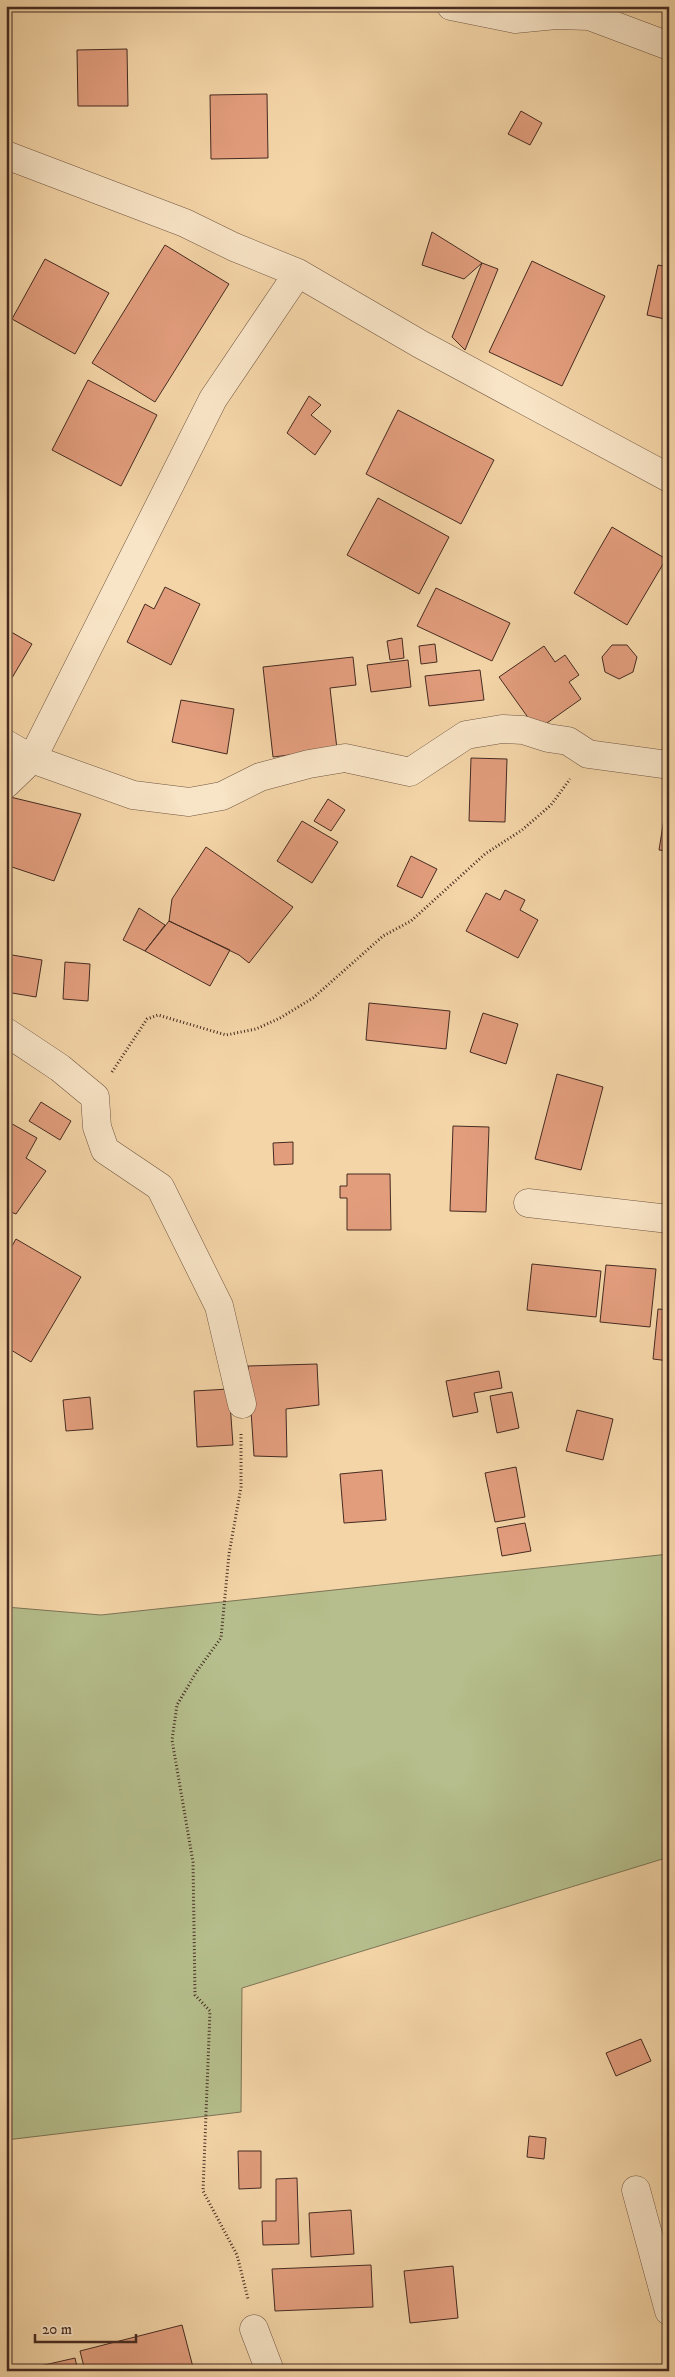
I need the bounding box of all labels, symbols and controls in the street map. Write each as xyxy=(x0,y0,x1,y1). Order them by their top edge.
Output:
scale bar xyxy=(35,2312,136,2344)
text: 20 m xyxy=(42,2320,72,2339)

